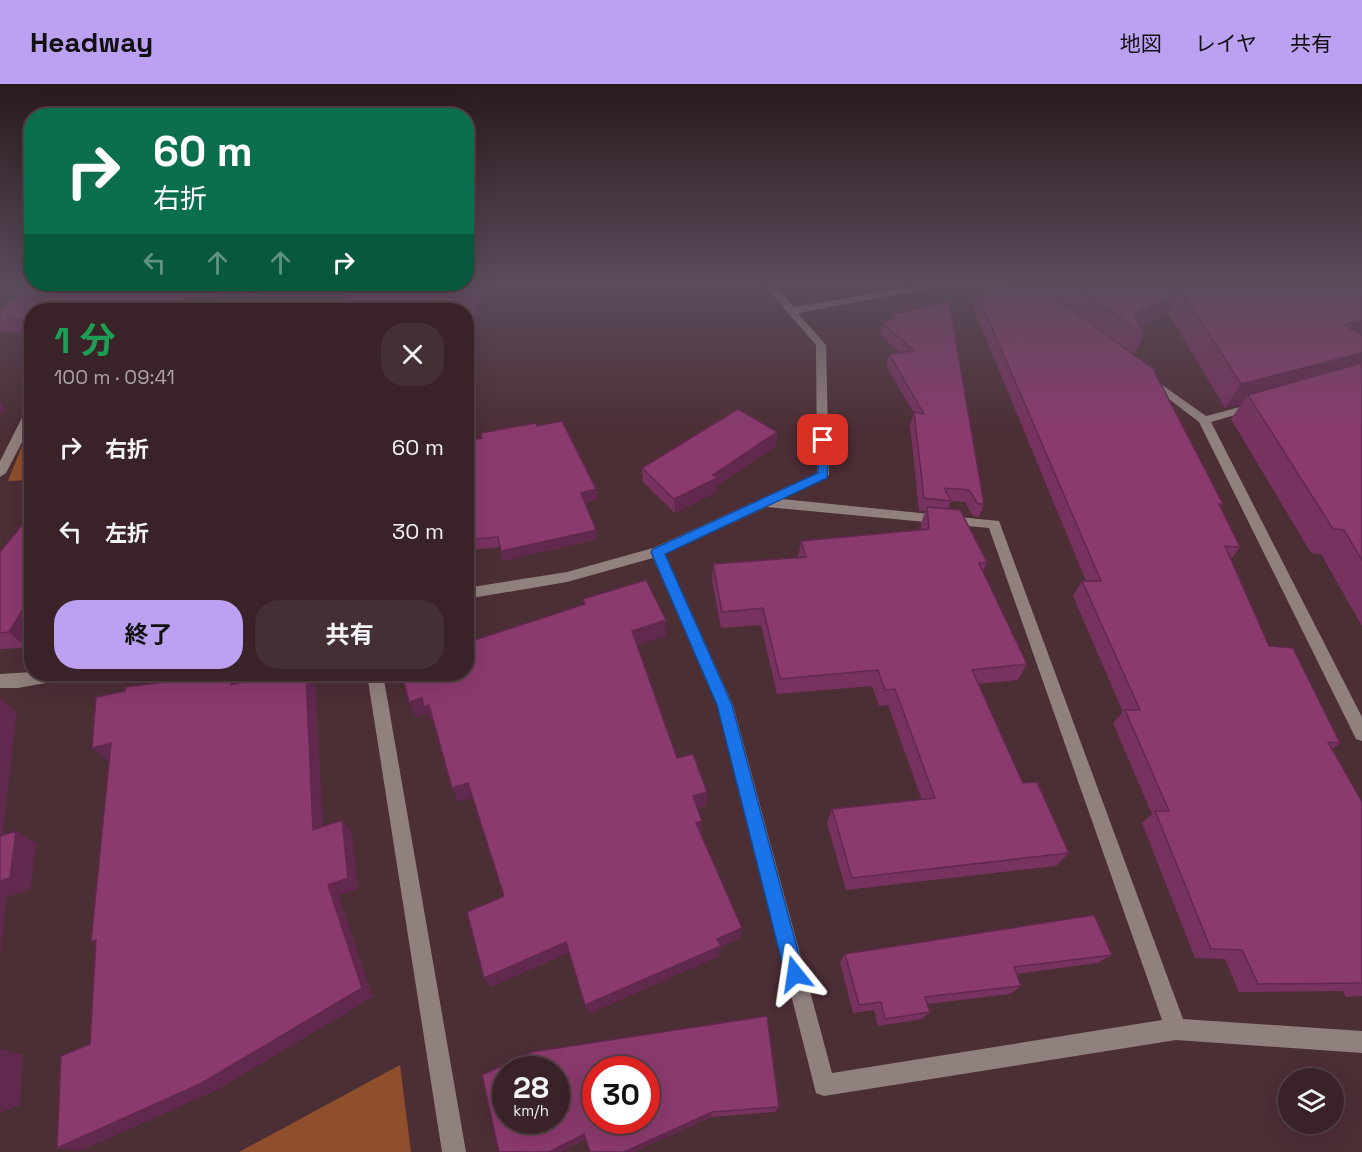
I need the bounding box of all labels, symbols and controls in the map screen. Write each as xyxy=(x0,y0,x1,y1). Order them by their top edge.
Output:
text: Headway xyxy=(30,24,153,60)
text: 地図 xyxy=(1120,30,1162,57)
text: レイヤ xyxy=(1195,30,1257,57)
text: 共有 xyxy=(1290,30,1332,57)
text: 60 m xyxy=(153,125,253,178)
icon: right xyxy=(54,132,132,210)
text: 右折 xyxy=(153,181,207,216)
icon: left xyxy=(138,246,171,279)
icon: ahead xyxy=(201,246,234,279)
icon: ahead xyxy=(264,246,297,279)
icon: right xyxy=(327,246,360,279)
text: 1 分 xyxy=(54,318,115,364)
button: close xyxy=(381,323,444,386)
text: 100 m · 09:41 xyxy=(54,364,175,390)
pin xyxy=(797,414,848,465)
icon: arrive xyxy=(806,423,839,456)
icon: right xyxy=(54,431,87,464)
text: 60 m xyxy=(392,433,444,461)
text: 右折 xyxy=(105,435,149,463)
icon: left xyxy=(54,515,87,548)
text: 30 m xyxy=(392,517,444,545)
text: 左折 xyxy=(105,519,149,547)
button: 終了 xyxy=(54,600,243,669)
button: 共有 xyxy=(255,600,444,669)
position arrow xyxy=(763,942,827,1006)
speed limit sign: 30 xyxy=(582,1056,660,1134)
text: 28 xyxy=(513,1068,549,1107)
map controls xyxy=(1278,1068,1344,1134)
button: layers xyxy=(1278,1068,1344,1134)
text: km/h xyxy=(513,1101,549,1120)

